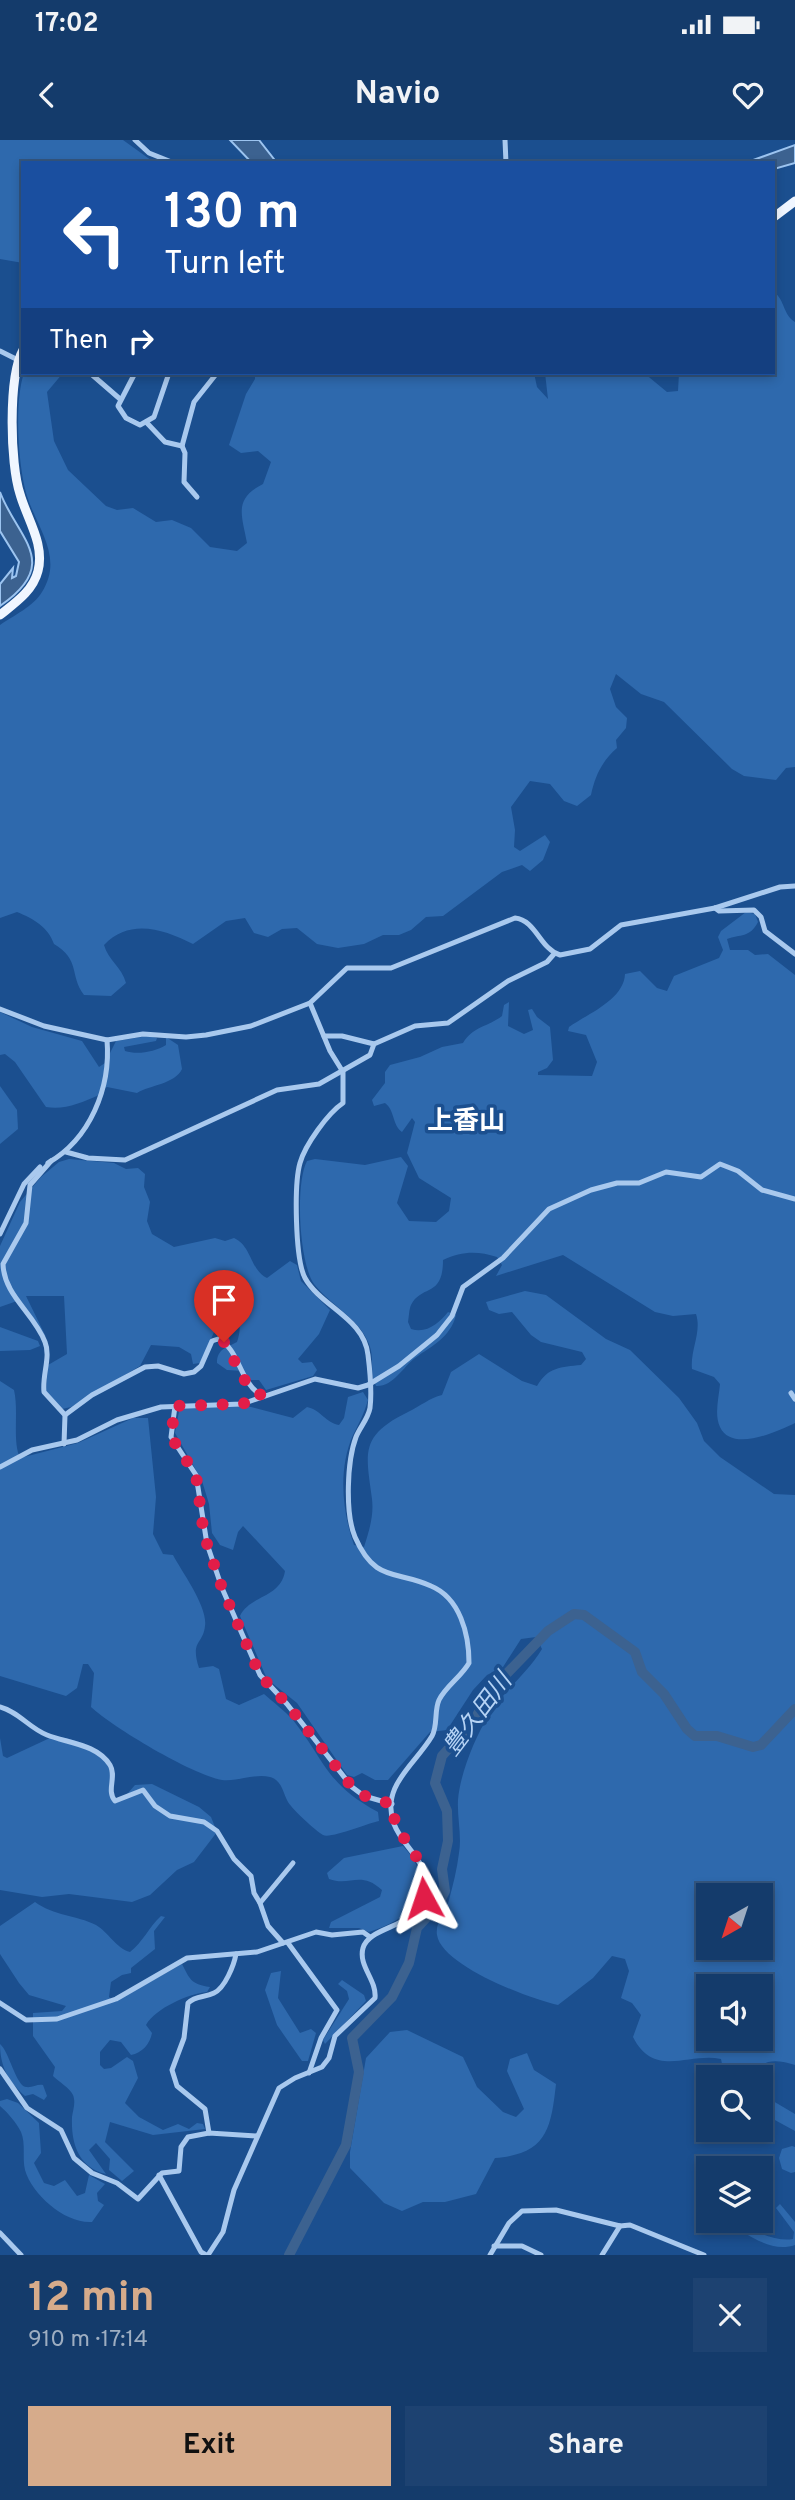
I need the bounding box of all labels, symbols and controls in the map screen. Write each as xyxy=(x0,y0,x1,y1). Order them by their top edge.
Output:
text: 17:02 xyxy=(35,8,99,41)
text: Navio xyxy=(355,75,440,115)
icon: back xyxy=(28,76,66,114)
icon: heart xyxy=(729,76,767,114)
text: 130 m xyxy=(164,184,300,246)
icon: left xyxy=(49,189,140,280)
text: Turn left xyxy=(164,245,285,285)
icon: right xyxy=(122,322,160,360)
text: Then xyxy=(49,325,108,358)
district label: 上香山 xyxy=(427,1106,505,1139)
pin xyxy=(194,1270,254,1342)
icon: arrive xyxy=(205,1281,243,1319)
water label: 豊久田川 xyxy=(438,1665,521,1763)
position arrow xyxy=(387,1861,461,1935)
north arrow xyxy=(696,1883,774,1960)
map controls xyxy=(696,1883,773,2233)
button: sound xyxy=(696,1974,773,2051)
button: search xyxy=(696,2065,773,2142)
button: layers xyxy=(696,2156,773,2233)
text: 12 min xyxy=(28,2273,155,2326)
button: close xyxy=(693,2278,767,2352)
text: 910 m · 17:14 xyxy=(28,2326,148,2355)
button: Exit xyxy=(28,2406,391,2486)
button: Share xyxy=(405,2406,767,2486)

